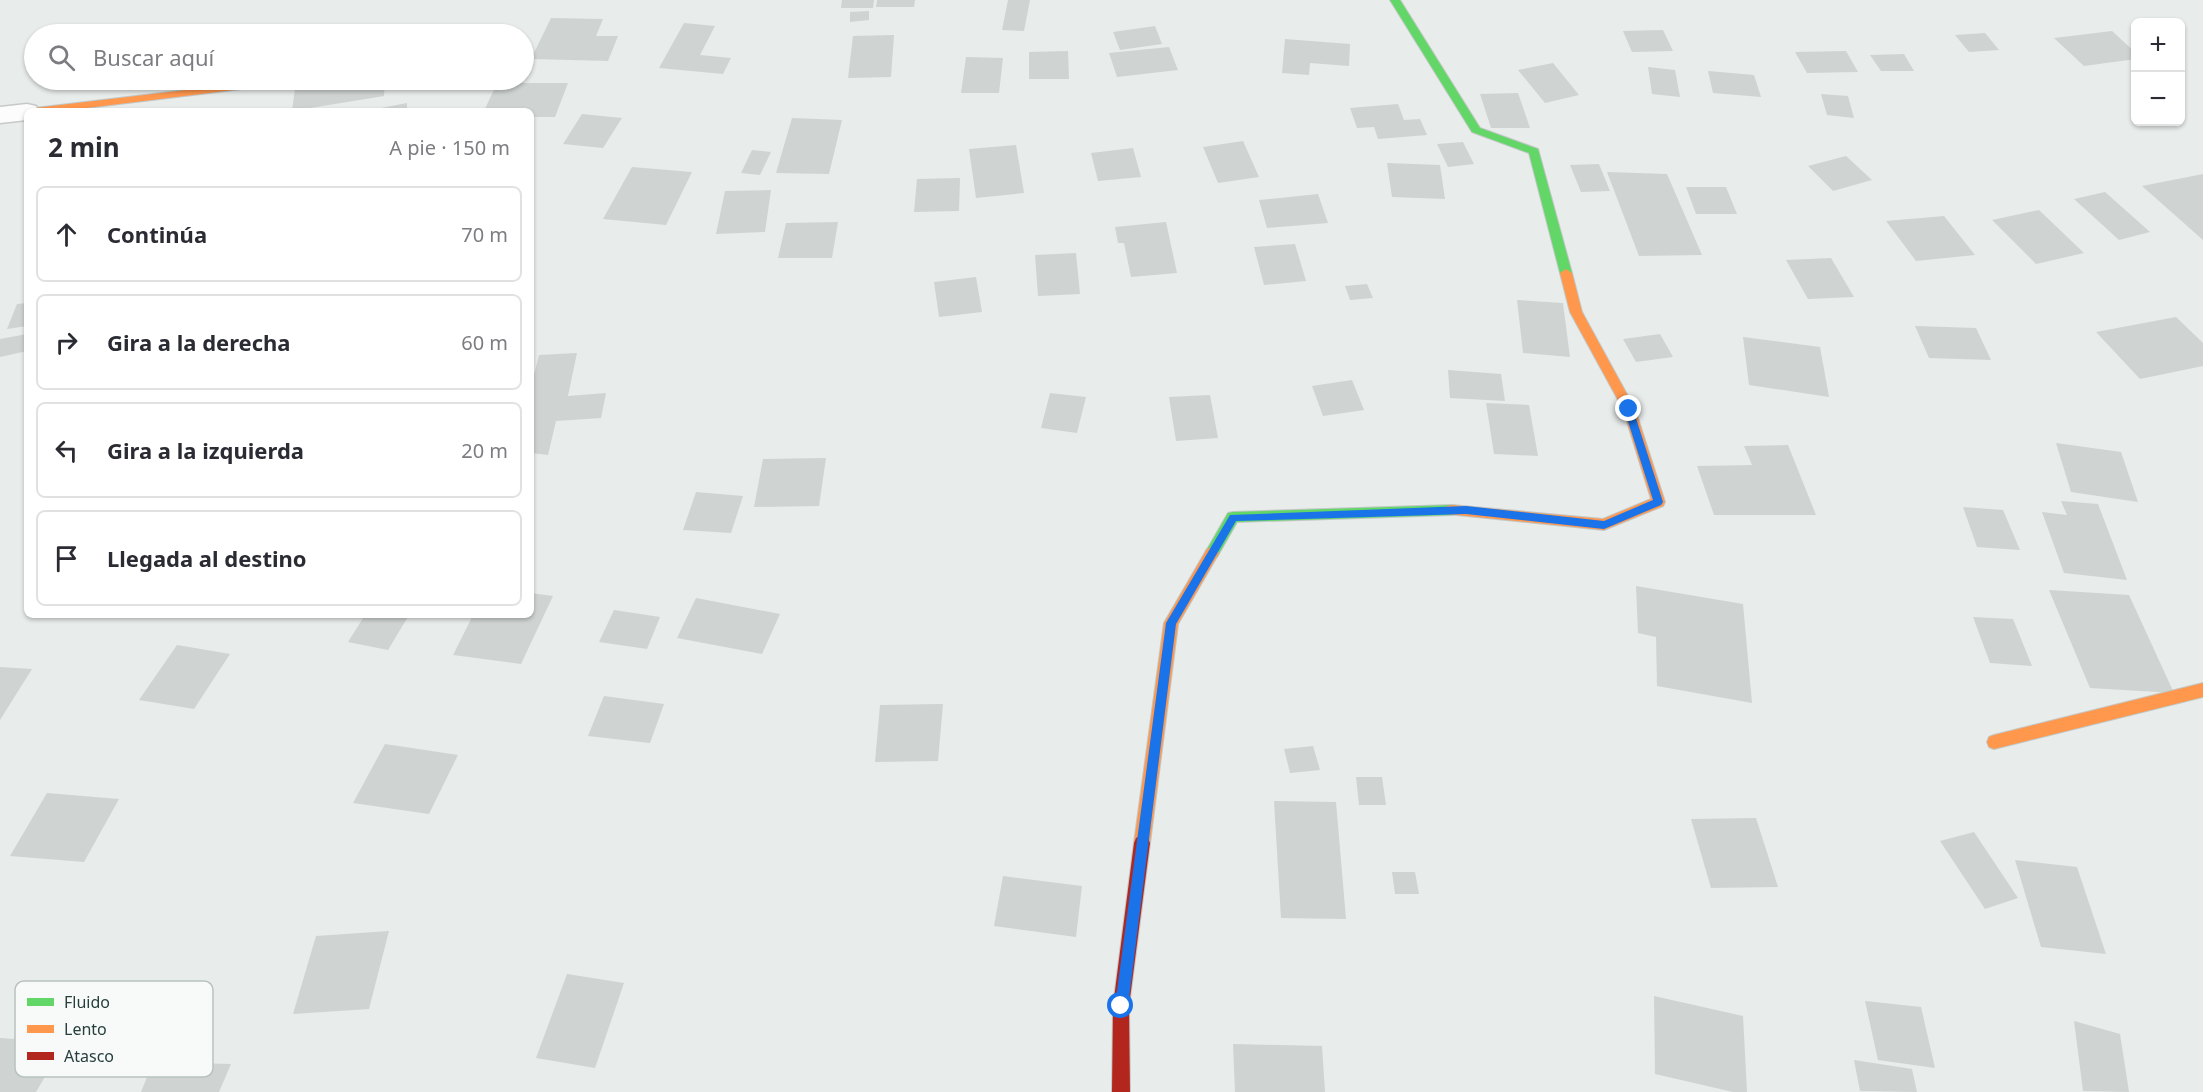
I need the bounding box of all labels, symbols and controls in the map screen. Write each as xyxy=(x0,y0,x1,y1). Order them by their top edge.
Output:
map controls xyxy=(2131,18,2185,126)
button: + xyxy=(2131,18,2185,72)
search box xyxy=(24,24,534,90)
icon: search xyxy=(45,41,78,74)
text: Buscar aquí xyxy=(93,42,214,72)
button: − xyxy=(2131,72,2185,126)
text: 2 min xyxy=(48,129,120,165)
text: A pie · 150 m xyxy=(389,134,510,161)
icon: ahead xyxy=(50,218,83,251)
text: Continúa xyxy=(107,219,207,249)
text: 70 m xyxy=(461,221,508,248)
icon: right xyxy=(50,326,83,359)
text: Gira a la derecha xyxy=(107,327,291,357)
text: 60 m xyxy=(461,329,508,356)
route end xyxy=(1615,395,1641,421)
icon: left xyxy=(50,434,83,467)
text: Gira a la izquierda xyxy=(107,435,304,465)
text: 20 m xyxy=(461,437,508,464)
icon: arrive xyxy=(50,542,83,575)
text: Llegada al destino xyxy=(107,543,307,573)
legend xyxy=(15,981,213,1077)
text: Fluido xyxy=(64,991,110,1013)
route start xyxy=(1107,992,1133,1018)
text: Lento xyxy=(64,1018,107,1040)
text: Atasco xyxy=(64,1045,114,1067)

